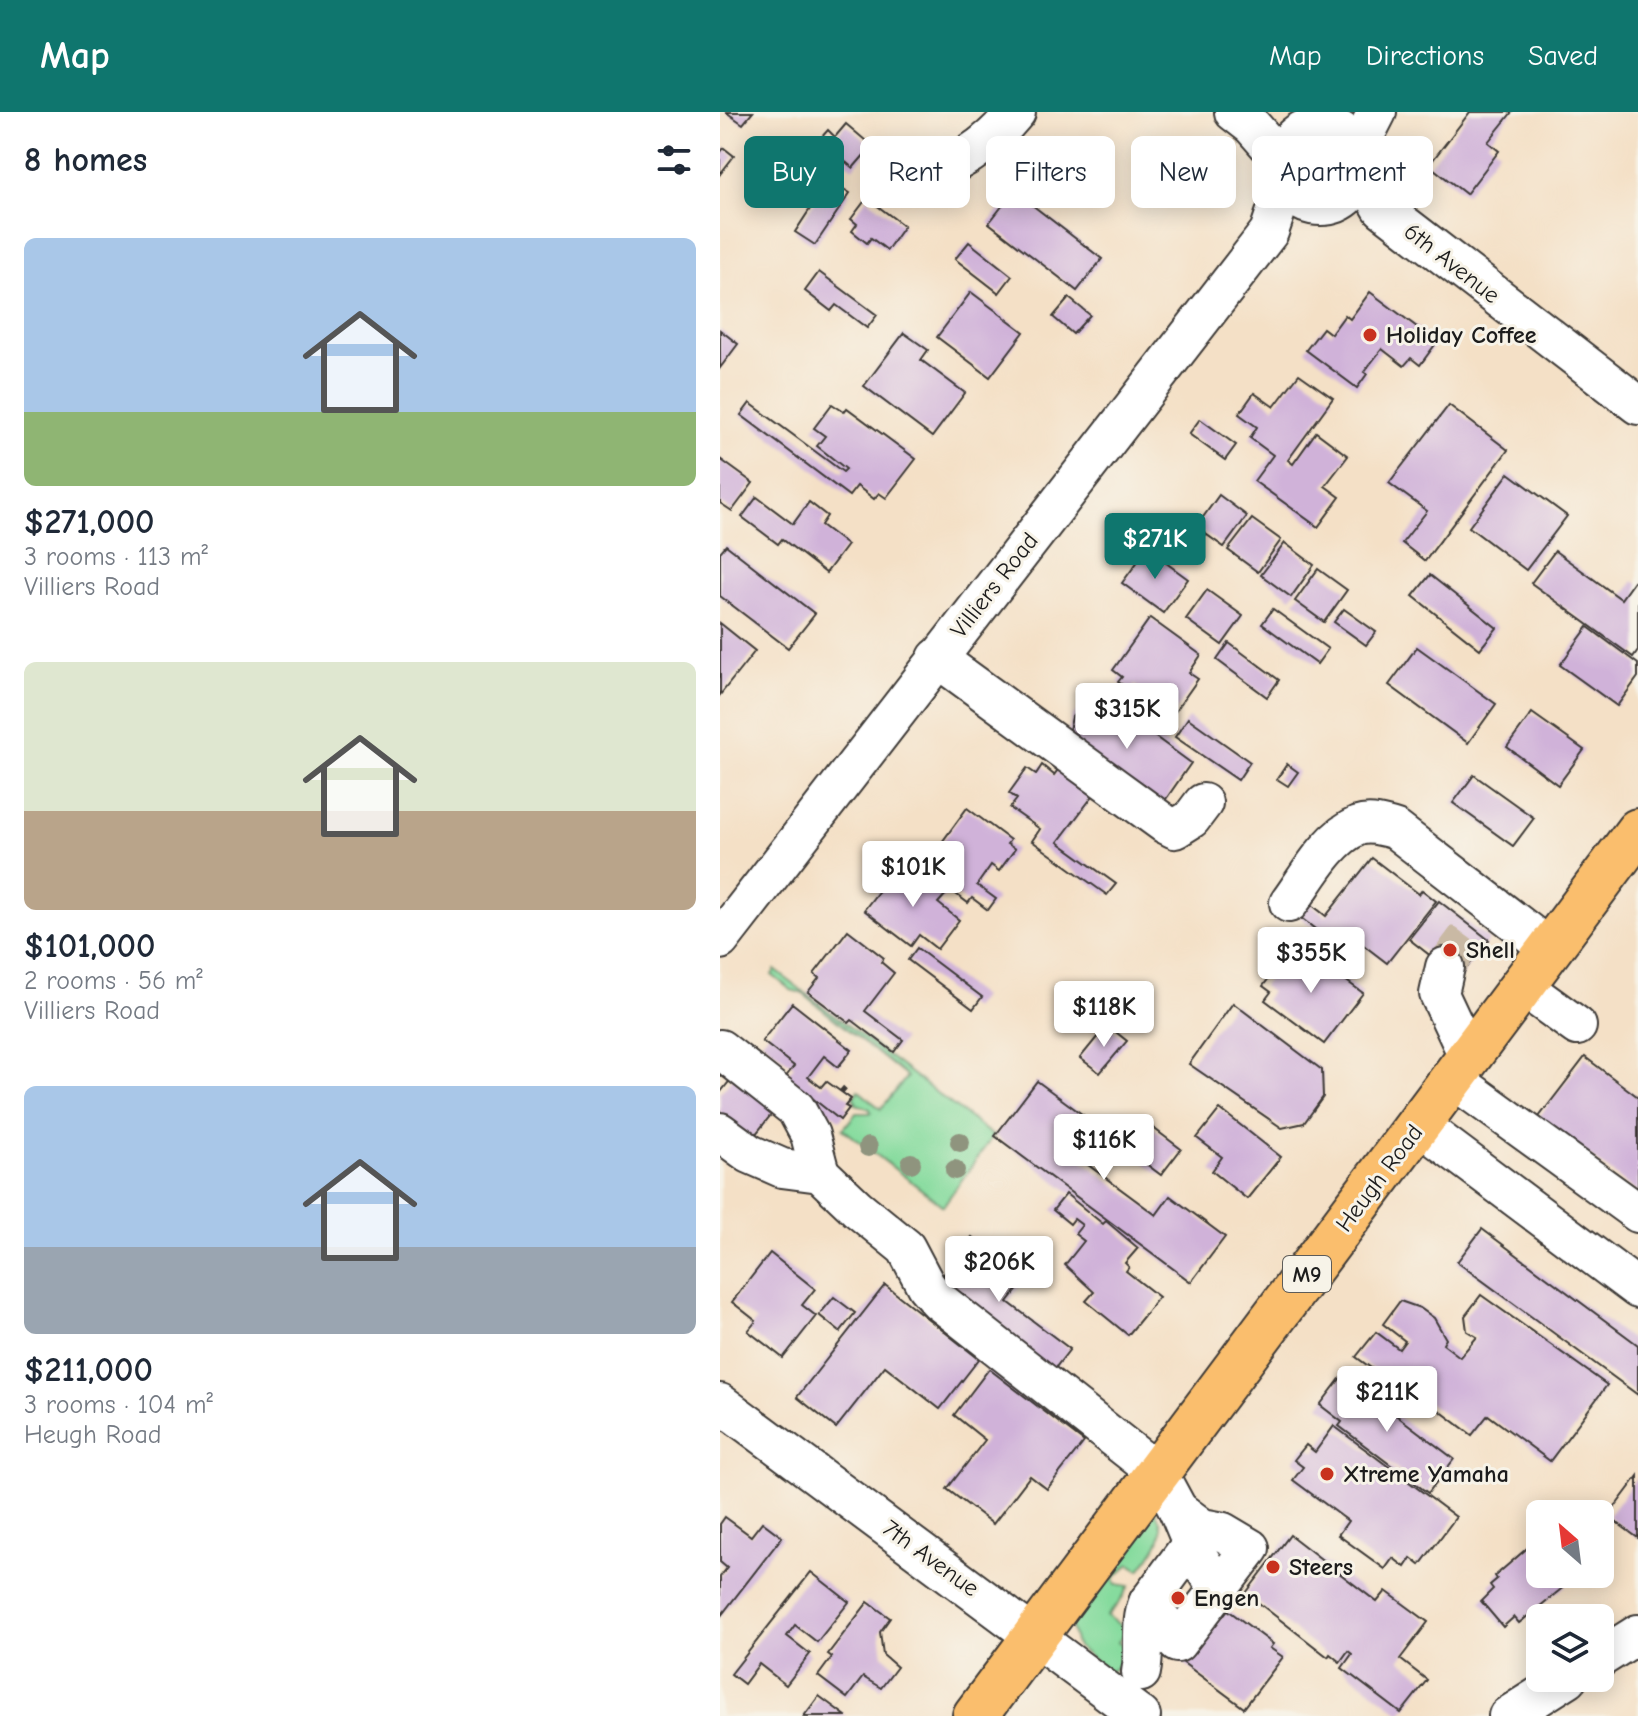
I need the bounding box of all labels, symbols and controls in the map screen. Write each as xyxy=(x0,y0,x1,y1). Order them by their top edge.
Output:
text: Map xyxy=(40,34,110,78)
text: Map xyxy=(1269,40,1322,72)
text: Directions xyxy=(1366,40,1484,72)
text: Saved xyxy=(1528,40,1598,72)
chip: Buy xyxy=(744,136,844,208)
chip: Rent xyxy=(860,136,970,208)
chip: Filters xyxy=(986,136,1115,208)
chip: New xyxy=(1131,136,1236,208)
chip: Apartment xyxy=(1252,136,1433,208)
icon: filters xyxy=(652,138,696,182)
text: 8 homes xyxy=(24,140,147,180)
street label: 6th Avenue xyxy=(1399,217,1505,309)
icon: home xyxy=(288,290,432,434)
place label: Holiday Coffee xyxy=(1386,321,1537,349)
marker: Holiday Coffee xyxy=(1361,326,1379,344)
text: $271,000 xyxy=(24,502,155,542)
pin: $271K xyxy=(1099,513,1211,581)
text: $271K xyxy=(1123,524,1187,554)
street label: Villiers Road xyxy=(944,527,1044,643)
text: 3 rooms · 113 m² xyxy=(24,542,208,572)
text: Villiers Road xyxy=(24,572,160,602)
pin: $315K xyxy=(1071,683,1183,751)
text: $315K xyxy=(1093,694,1161,724)
icon: home xyxy=(288,714,432,858)
pin: $101K xyxy=(857,841,969,909)
text: $101K xyxy=(880,852,946,882)
text: $101,000 xyxy=(24,926,155,966)
pin: $355K xyxy=(1255,927,1367,995)
place label: Shell xyxy=(1466,936,1515,964)
text: $355K xyxy=(1276,938,1346,968)
marker: Shell xyxy=(1441,941,1459,959)
text: 2 rooms · 56 m² xyxy=(24,966,203,996)
pin: $118K xyxy=(1048,981,1160,1049)
text: $118K xyxy=(1072,992,1136,1022)
text: Villiers Road xyxy=(24,996,160,1026)
pin: $116K xyxy=(1048,1114,1160,1182)
street label: Heugh Road xyxy=(1330,1119,1428,1237)
text: $116K xyxy=(1072,1125,1136,1155)
icon: home xyxy=(288,1138,432,1282)
pin: $206K xyxy=(943,1236,1055,1304)
text: $206K xyxy=(963,1247,1035,1277)
road number: M9 xyxy=(1283,1256,1331,1292)
text: $211,000 xyxy=(24,1350,153,1390)
pin: $211K xyxy=(1331,1366,1443,1434)
text: $211K xyxy=(1355,1377,1419,1407)
text: 3 rooms · 104 m² xyxy=(24,1390,213,1420)
text: Heugh Road xyxy=(24,1420,162,1450)
place label: Xtreme Yamaha xyxy=(1343,1460,1509,1488)
marker: Xtreme Yamaha xyxy=(1318,1465,1336,1483)
north arrow xyxy=(1526,1500,1614,1588)
map controls xyxy=(1526,1500,1614,1692)
street label: 7th Avenue xyxy=(877,1514,985,1602)
place label: Steers xyxy=(1289,1553,1353,1581)
marker: Steers xyxy=(1264,1558,1282,1576)
place label: Engen xyxy=(1194,1584,1259,1612)
marker: Engen xyxy=(1169,1589,1187,1607)
button: layers xyxy=(1526,1604,1614,1692)

